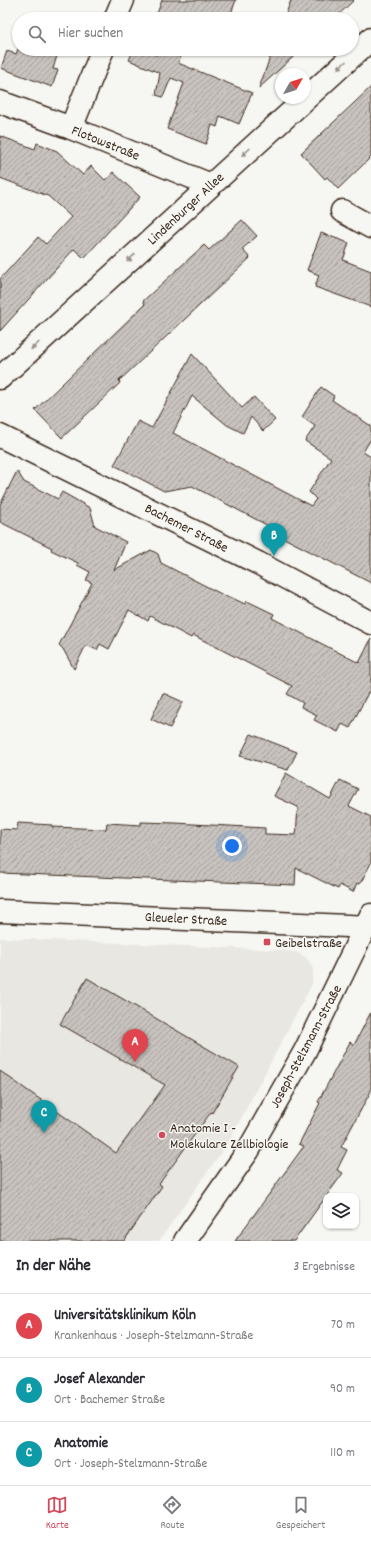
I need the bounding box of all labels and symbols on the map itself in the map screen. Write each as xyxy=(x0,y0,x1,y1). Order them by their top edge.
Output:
one-way arrow xyxy=(337,61,348,70)
north arrow xyxy=(275,68,311,104)
street label: Flotowstraße xyxy=(68,121,142,167)
one-way arrow xyxy=(241,147,250,156)
street label: Lindenburger Allee xyxy=(144,169,229,250)
one-way arrow xyxy=(126,254,136,263)
one-way arrow xyxy=(30,341,40,351)
street label: Bachemer Straße xyxy=(141,499,231,558)
pin: B xyxy=(261,523,287,556)
your location xyxy=(222,836,242,856)
street label: Gleueler Straße xyxy=(144,908,228,932)
place label: Geibelstraße xyxy=(275,934,342,954)
marker: Geibelstraße xyxy=(262,937,272,947)
street label: Joseph-Stelzmann-Straße xyxy=(266,982,348,1112)
pin: A xyxy=(122,1029,148,1062)
pin: C xyxy=(31,1100,57,1133)
place label: Anatomie I - Molekulare Zellbiologie xyxy=(170,1119,288,1155)
marker: Anatomie I - Molekulare Zellbiologie xyxy=(157,1130,167,1140)

